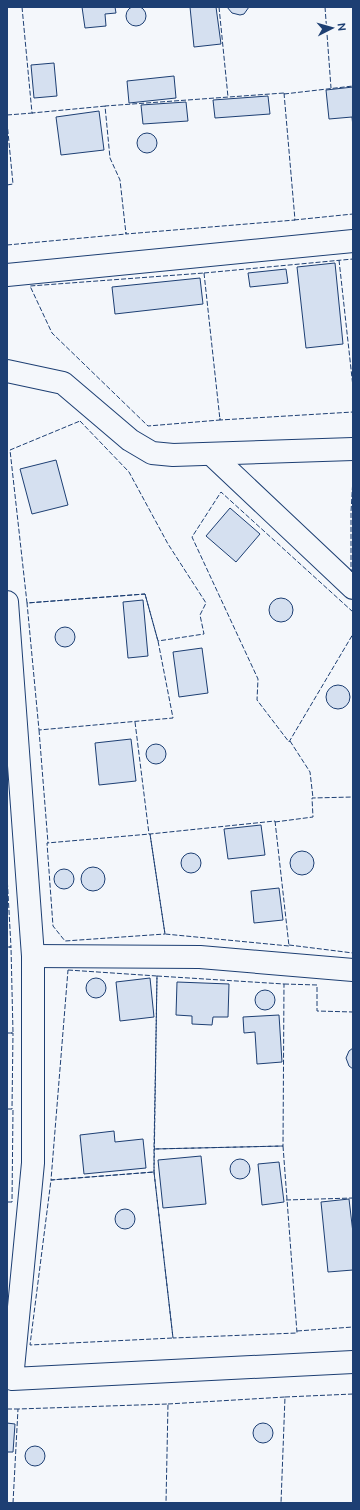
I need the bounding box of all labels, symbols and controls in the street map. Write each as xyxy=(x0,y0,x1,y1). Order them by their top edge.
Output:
north arrow xyxy=(312,8,352,48)
text: N xyxy=(336,22,348,32)

